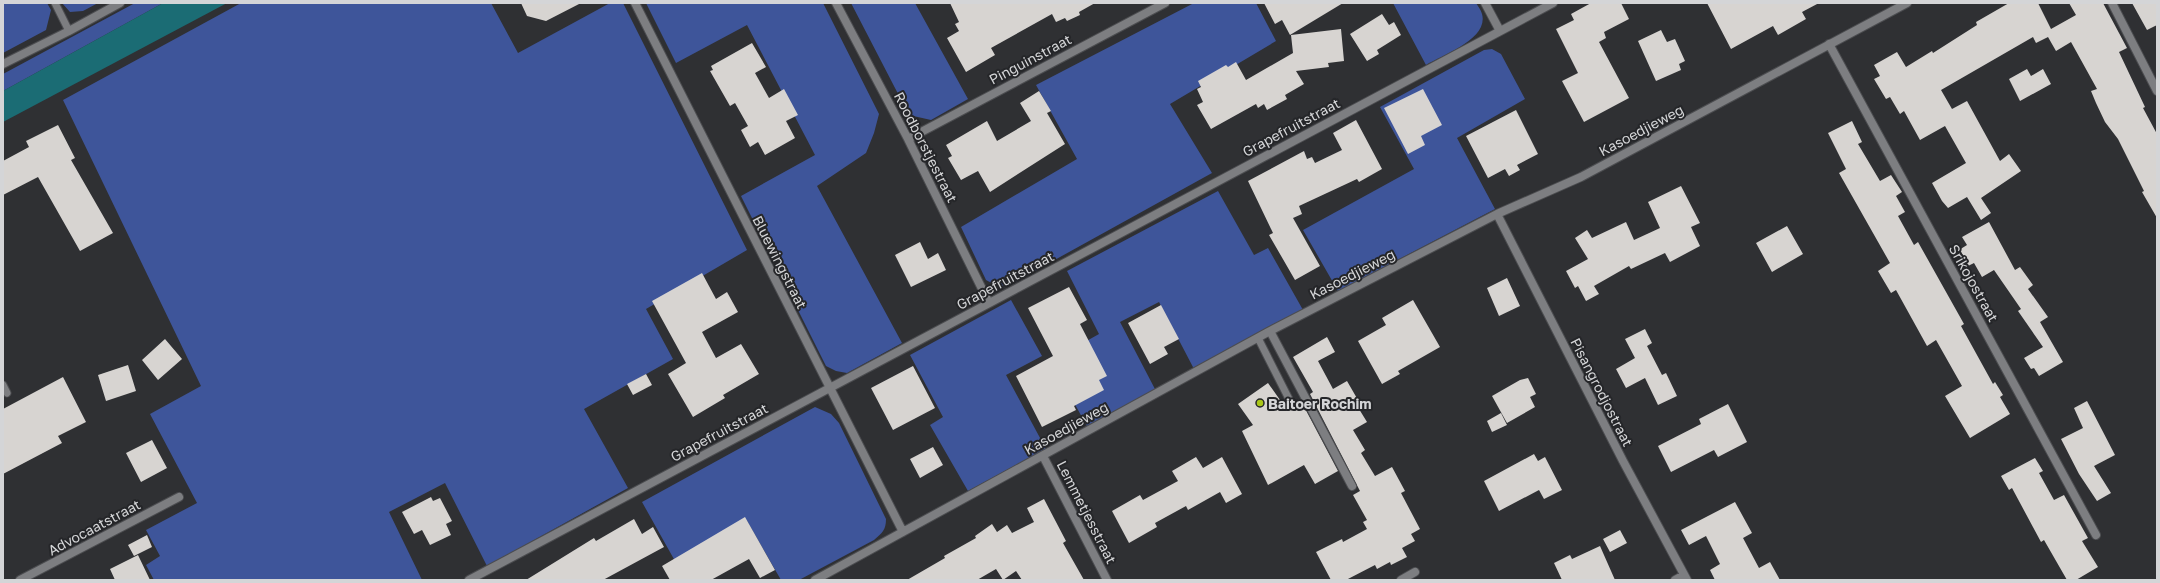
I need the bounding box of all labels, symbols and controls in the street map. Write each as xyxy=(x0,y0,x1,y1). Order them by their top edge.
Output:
street label: Pinguinstraat xyxy=(986,30,1074,88)
street label: Roodborstjestraat xyxy=(891,89,961,205)
street label: Grapefruitstraat xyxy=(1239,94,1343,160)
street label: Kasoedjieweg xyxy=(1596,101,1686,159)
street label: Bluewingstraat xyxy=(749,213,811,311)
street label: Srikojostraat xyxy=(1946,241,2002,325)
street label: Kasoedjieweg xyxy=(1307,245,1397,303)
street label: Grapefruitstraat xyxy=(953,247,1057,313)
street label: Pisangrodjostraat xyxy=(1567,335,1637,449)
place label: Baitoer Rochim xyxy=(1268,395,1372,412)
street label: Kasoedjieweg xyxy=(1021,398,1111,458)
marker: Baitoer Rochim xyxy=(1255,398,1265,408)
street label: Grapefruitstraat xyxy=(667,399,771,465)
street label: Lemmetjesstraat xyxy=(1054,458,1120,566)
street label: Advocaatstraat xyxy=(45,495,143,559)

